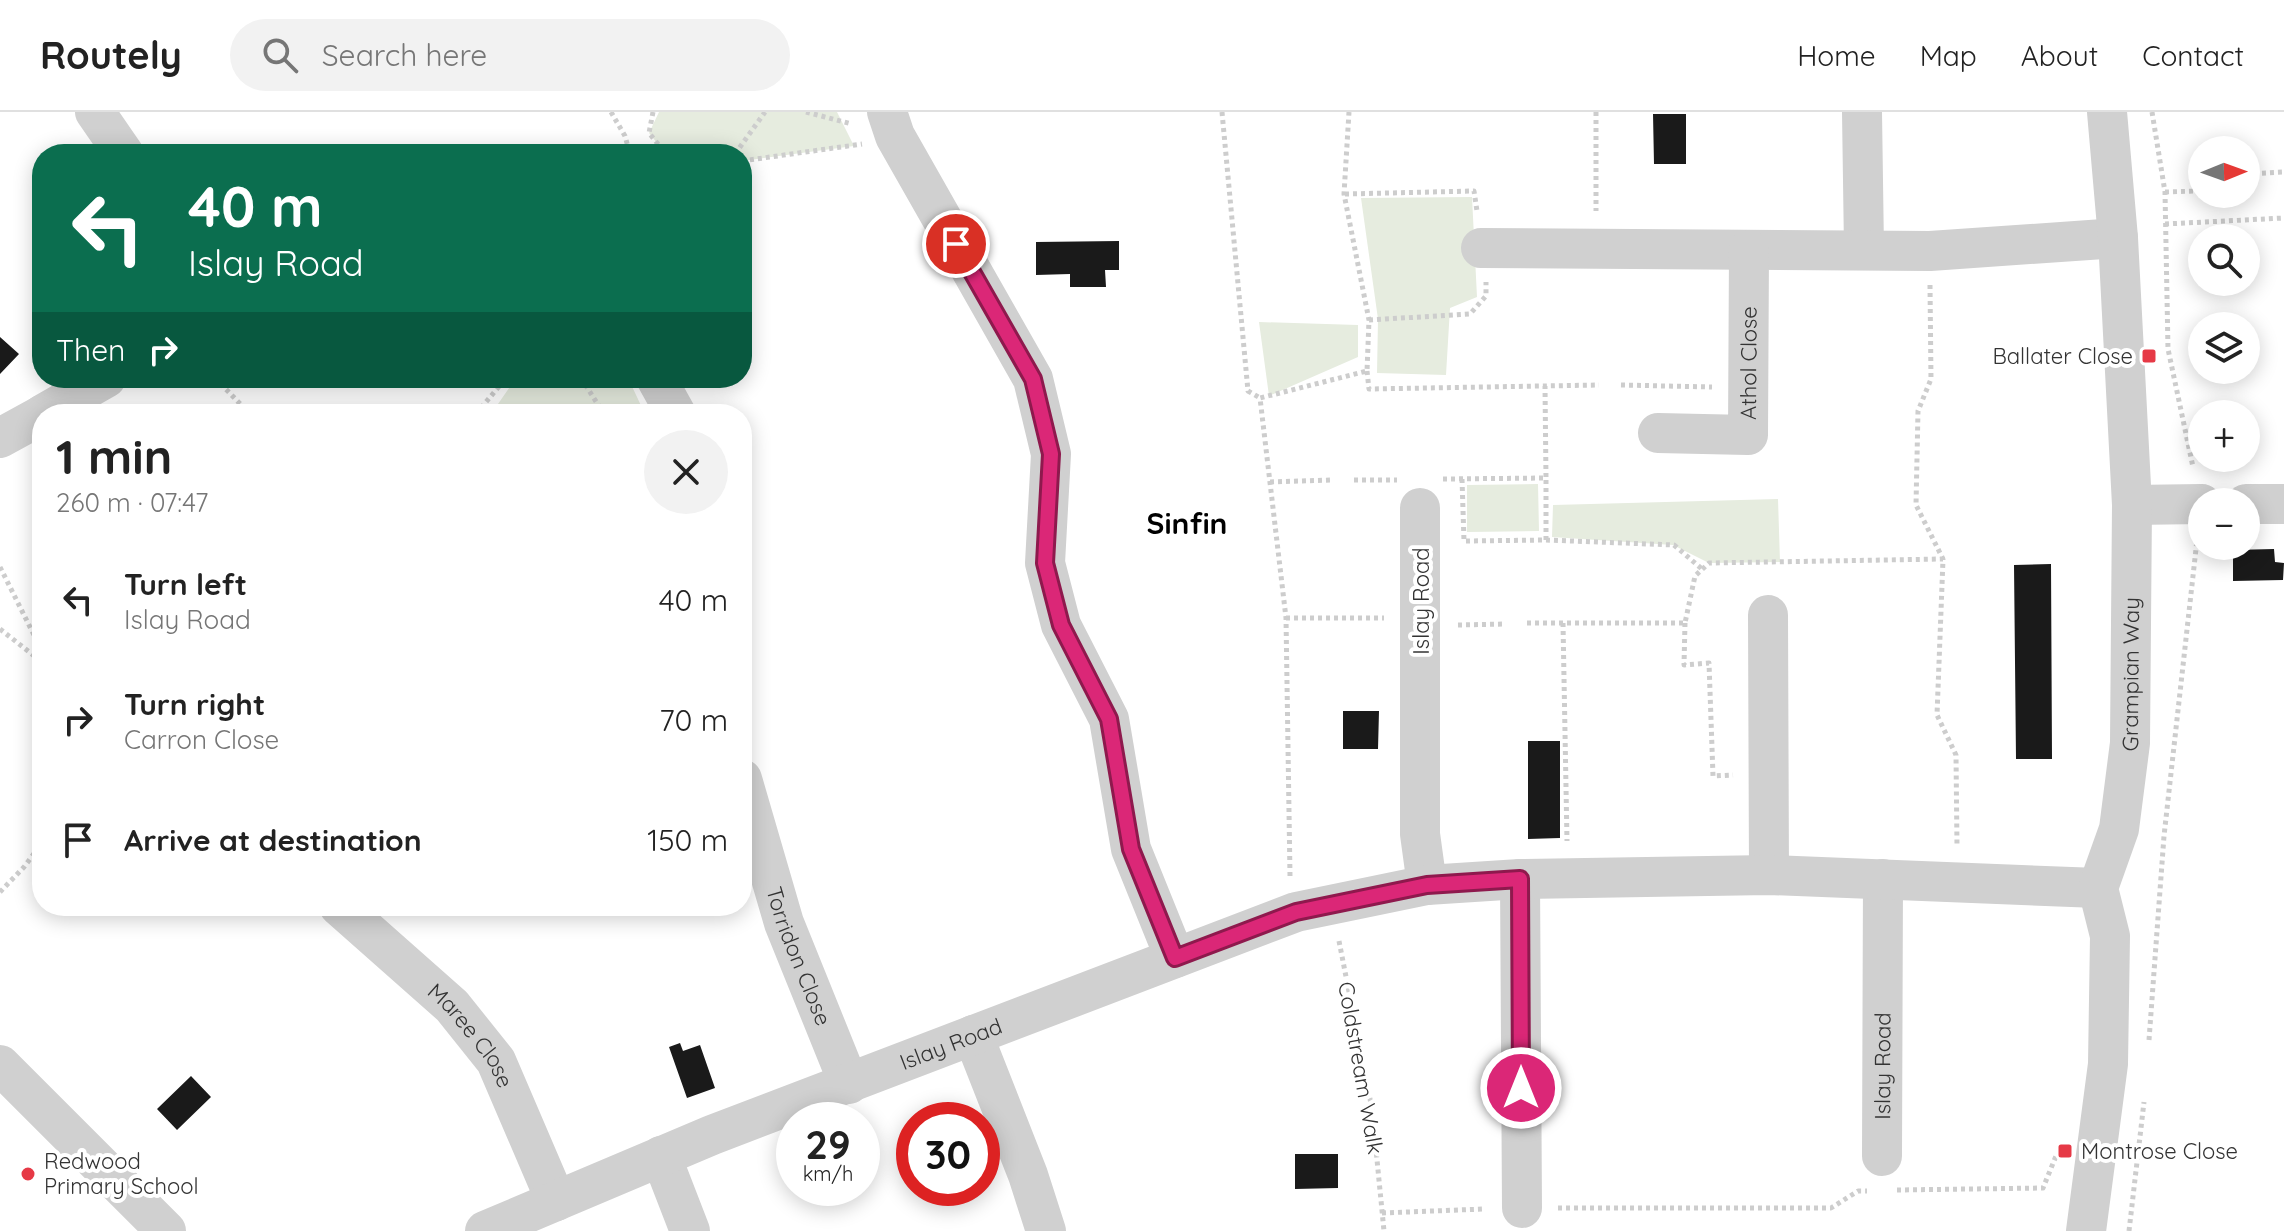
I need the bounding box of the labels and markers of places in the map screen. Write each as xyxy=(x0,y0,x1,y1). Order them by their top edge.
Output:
pin xyxy=(922,210,990,278)
place label: Ballater Close xyxy=(1992,342,2133,370)
marker: Ballater Close xyxy=(2140,347,2158,365)
place label: Montrose Close xyxy=(2081,1137,2238,1165)
marker: Montrose Close xyxy=(2056,1142,2074,1160)
place label: Redwood Primary School xyxy=(44,1147,199,1200)
marker: Redwood Primary School xyxy=(19,1165,37,1183)

